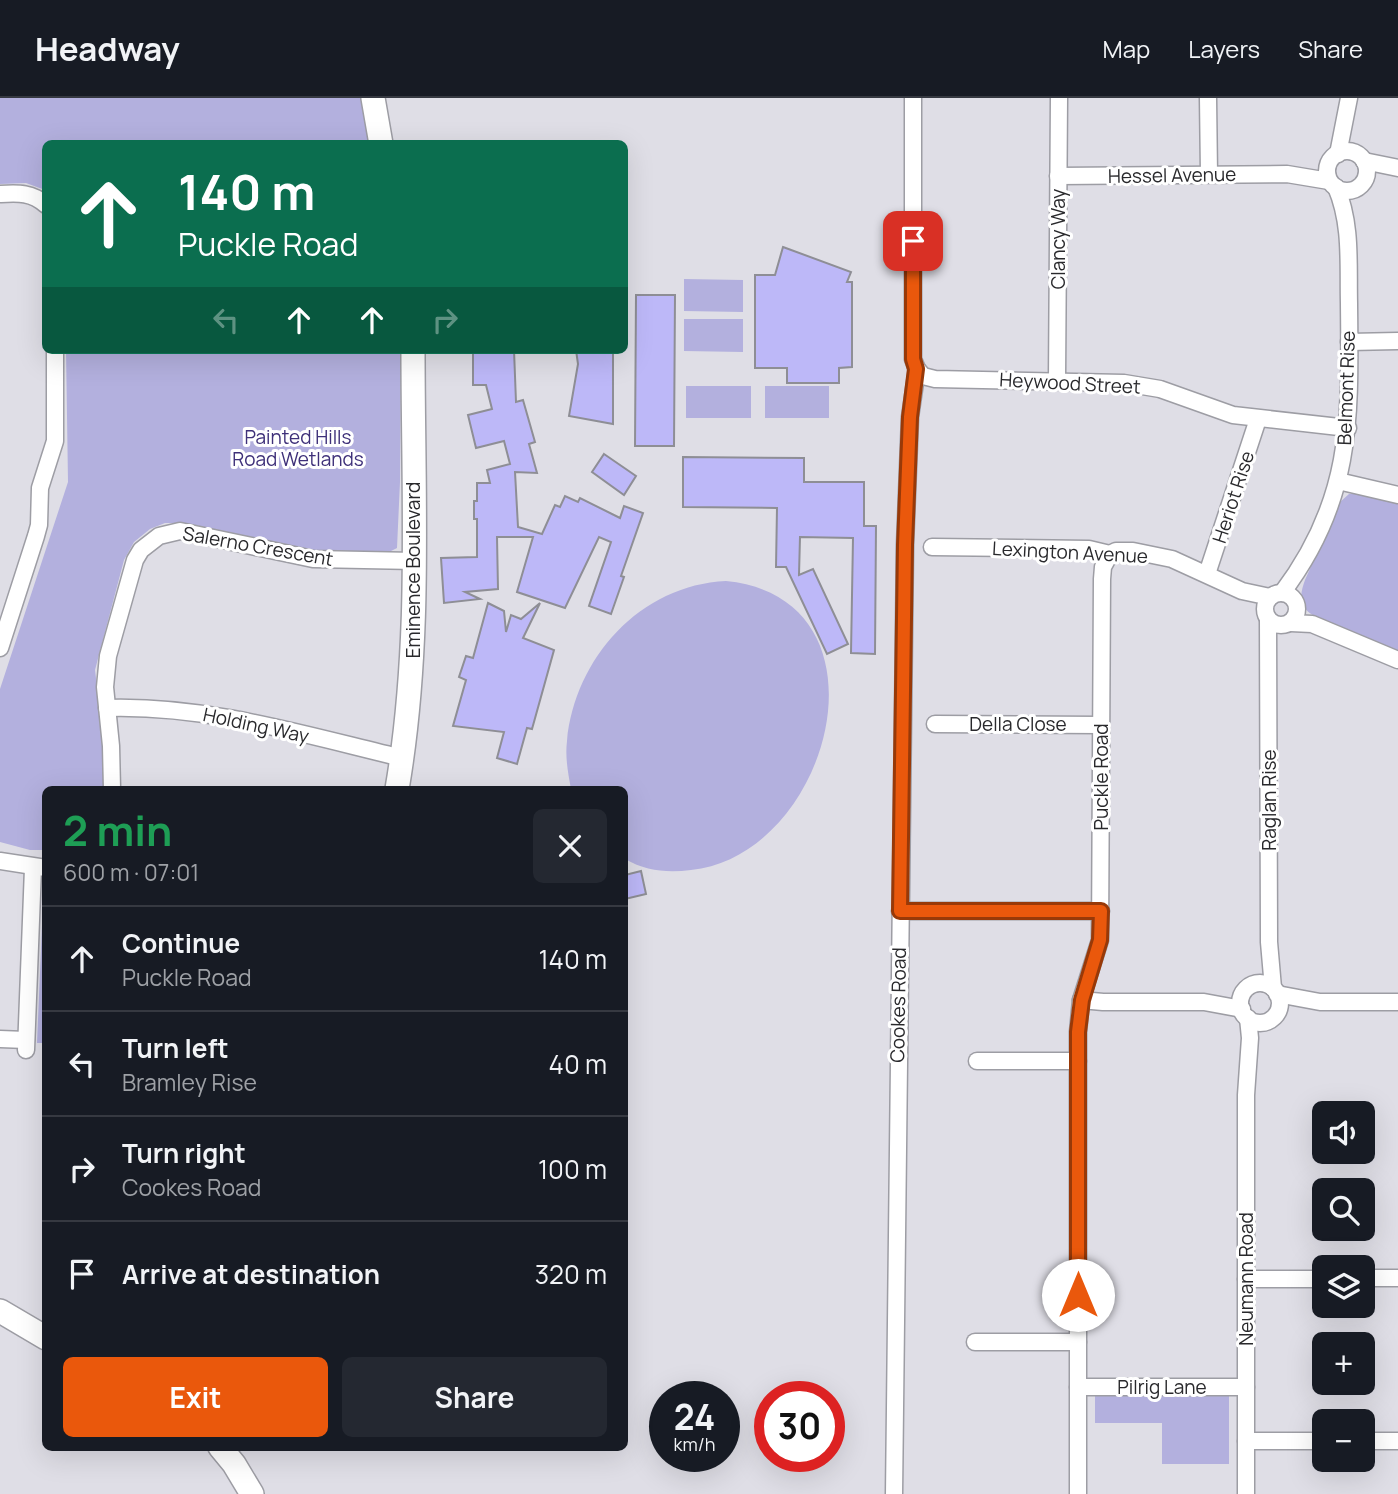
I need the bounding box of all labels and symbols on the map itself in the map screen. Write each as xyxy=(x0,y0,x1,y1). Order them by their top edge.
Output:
street label: Hessel Avenue xyxy=(1108,161,1236,189)
street label: Clancy Way xyxy=(1045,189,1071,289)
pin xyxy=(883,211,943,271)
street label: Belmont Rise xyxy=(1331,330,1361,446)
street label: Heywood Street xyxy=(999,366,1141,400)
park label: Painted Hills Road Wetlands xyxy=(232,424,364,472)
street label: Heriot Rise xyxy=(1206,448,1260,546)
street label: Eminence Boulevard xyxy=(400,482,426,658)
street label: Salerno Crescent xyxy=(181,520,335,572)
street label: Lexington Avenue xyxy=(991,535,1149,569)
street label: Holding Way xyxy=(201,701,311,749)
street label: Della Close xyxy=(969,711,1067,737)
street label: Puckle Road xyxy=(1088,723,1114,831)
street label: Raglan Rise xyxy=(1256,749,1282,851)
street label: Cookes Road xyxy=(884,947,912,1063)
street label: Neumann Road xyxy=(1233,1212,1259,1346)
position arrow xyxy=(1041,1258,1115,1332)
street label: Pilrig Lane xyxy=(1117,1374,1207,1400)
speed limit sign: 30 xyxy=(754,1381,845,1472)

